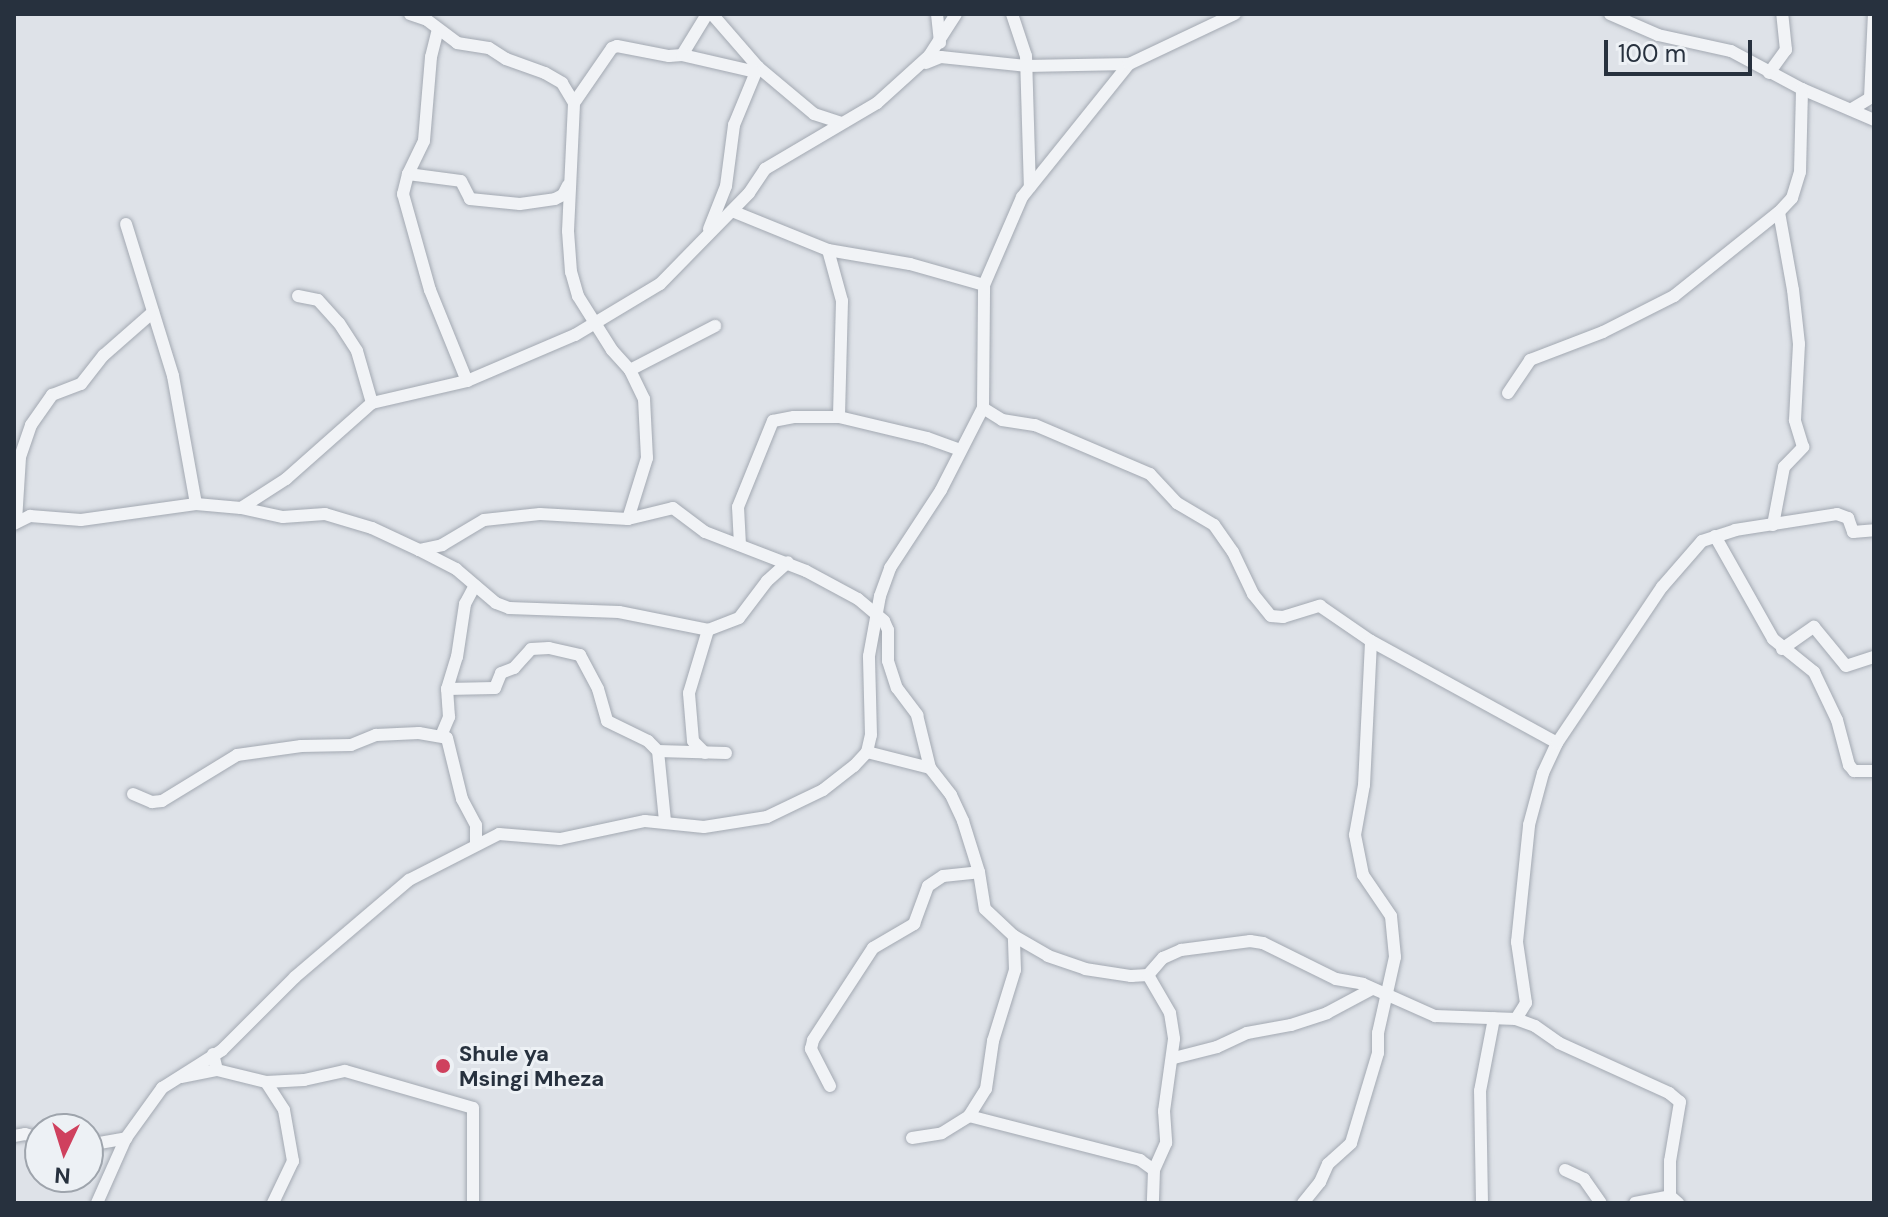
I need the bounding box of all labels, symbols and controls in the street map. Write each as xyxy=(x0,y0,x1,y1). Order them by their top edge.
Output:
scale bar xyxy=(1608,24,1756,74)
text: 100 m xyxy=(1618,38,1686,69)
place label: Shule ya Msingi Mheza xyxy=(459,1040,604,1092)
marker: Shule ya Msingi Mheza xyxy=(434,1057,452,1075)
north arrow xyxy=(24,1113,104,1193)
text: N xyxy=(53,1160,71,1190)

